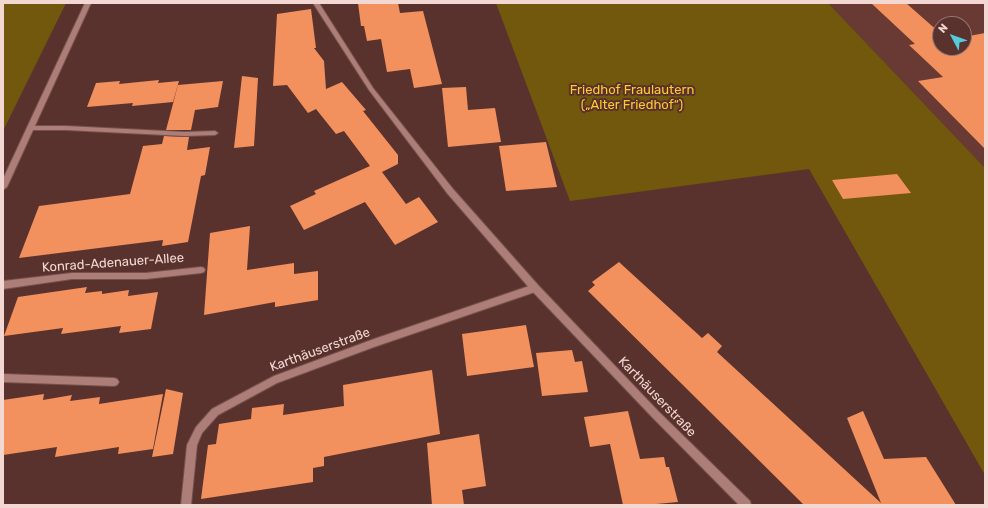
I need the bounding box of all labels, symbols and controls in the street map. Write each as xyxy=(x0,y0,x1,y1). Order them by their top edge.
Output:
north arrow xyxy=(932,16,972,56)
text: N xyxy=(936,21,951,36)
park label: Friedhof Fraulautern („Alter Friedhof“) xyxy=(570,82,694,113)
street label: Konrad-Adenauer-Allee xyxy=(41,250,185,276)
street label: Karthäuserstraße xyxy=(268,325,372,375)
street label: Karthäuserstraße xyxy=(615,354,699,440)

